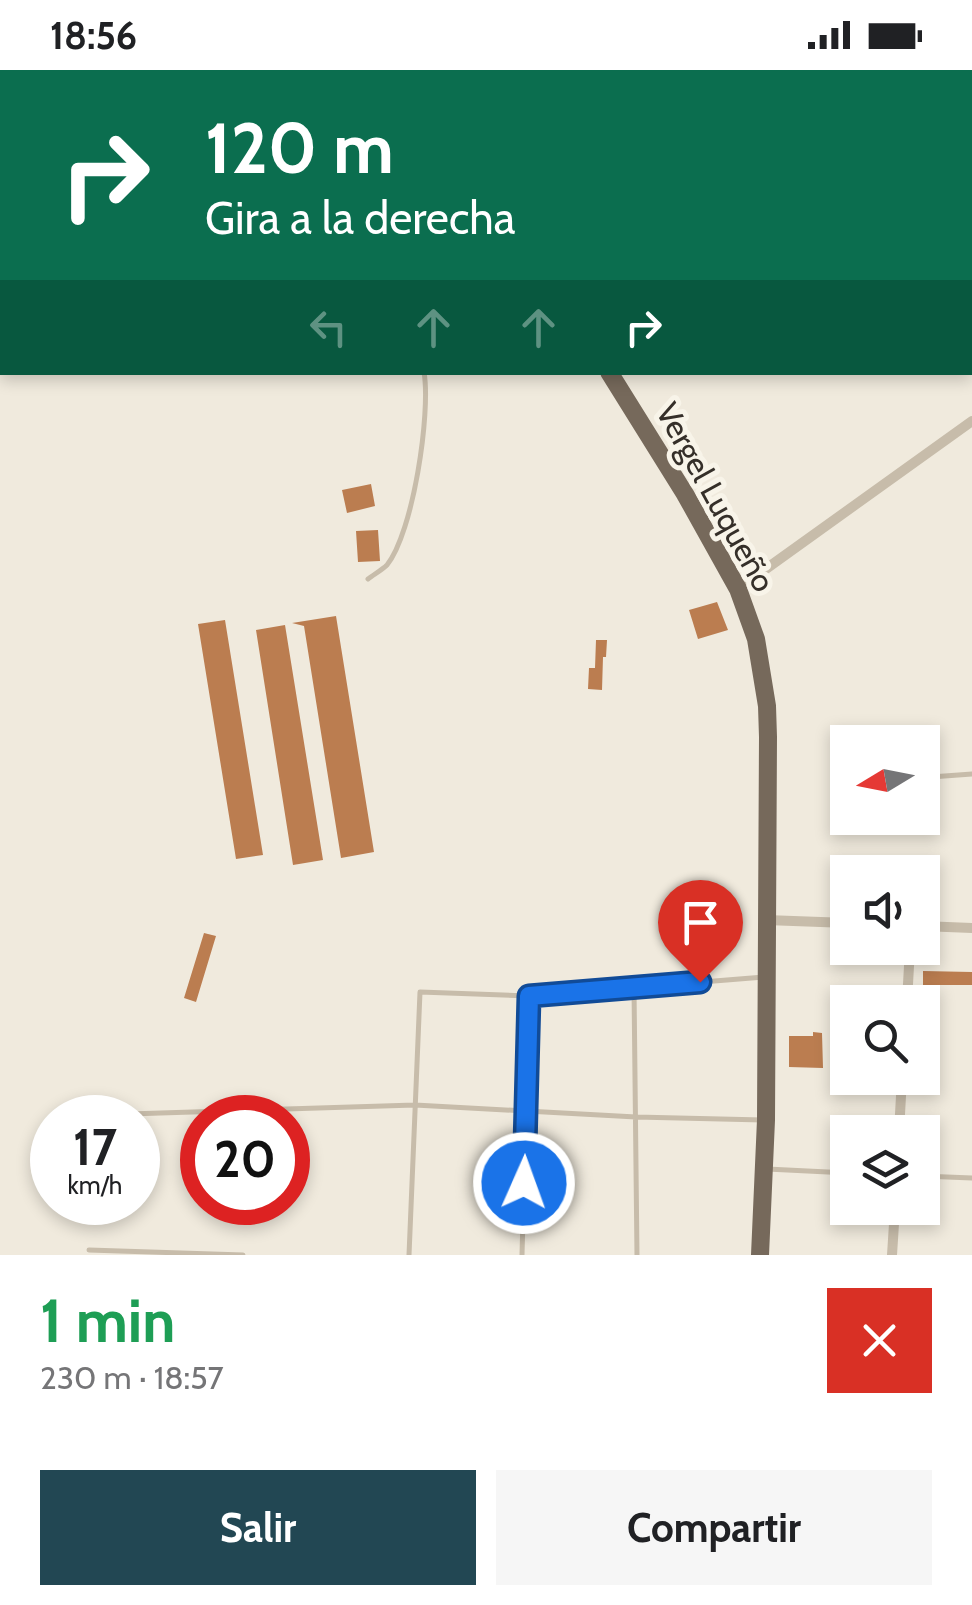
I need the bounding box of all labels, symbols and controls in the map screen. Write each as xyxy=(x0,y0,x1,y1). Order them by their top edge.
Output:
text: 18:56 xyxy=(50,12,137,59)
text: 120 m xyxy=(205,105,394,191)
icon: right xyxy=(40,110,170,240)
text: Gira a la derecha xyxy=(205,191,515,245)
icon: left xyxy=(301,300,356,355)
icon: ahead xyxy=(406,300,461,355)
icon: ahead xyxy=(511,300,566,355)
icon: right xyxy=(616,300,671,355)
street label: Vergel Luqueño xyxy=(648,396,784,598)
north arrow xyxy=(830,725,940,835)
map controls xyxy=(830,725,940,1225)
button: sound xyxy=(830,855,940,965)
pin xyxy=(658,880,743,983)
icon: arrive xyxy=(673,895,728,950)
button: search xyxy=(830,985,940,1095)
speed limit sign: 20 xyxy=(180,1095,310,1225)
button: layers xyxy=(830,1115,940,1225)
text: 17 xyxy=(73,1117,117,1178)
position arrow xyxy=(472,1131,576,1235)
text: km/h xyxy=(68,1170,122,1200)
text: 1 min xyxy=(40,1284,175,1357)
button: close xyxy=(827,1288,932,1393)
text: 230 m · 18:57 xyxy=(40,1358,224,1397)
button: Salir xyxy=(40,1470,476,1585)
button: Compartir xyxy=(496,1470,932,1585)

